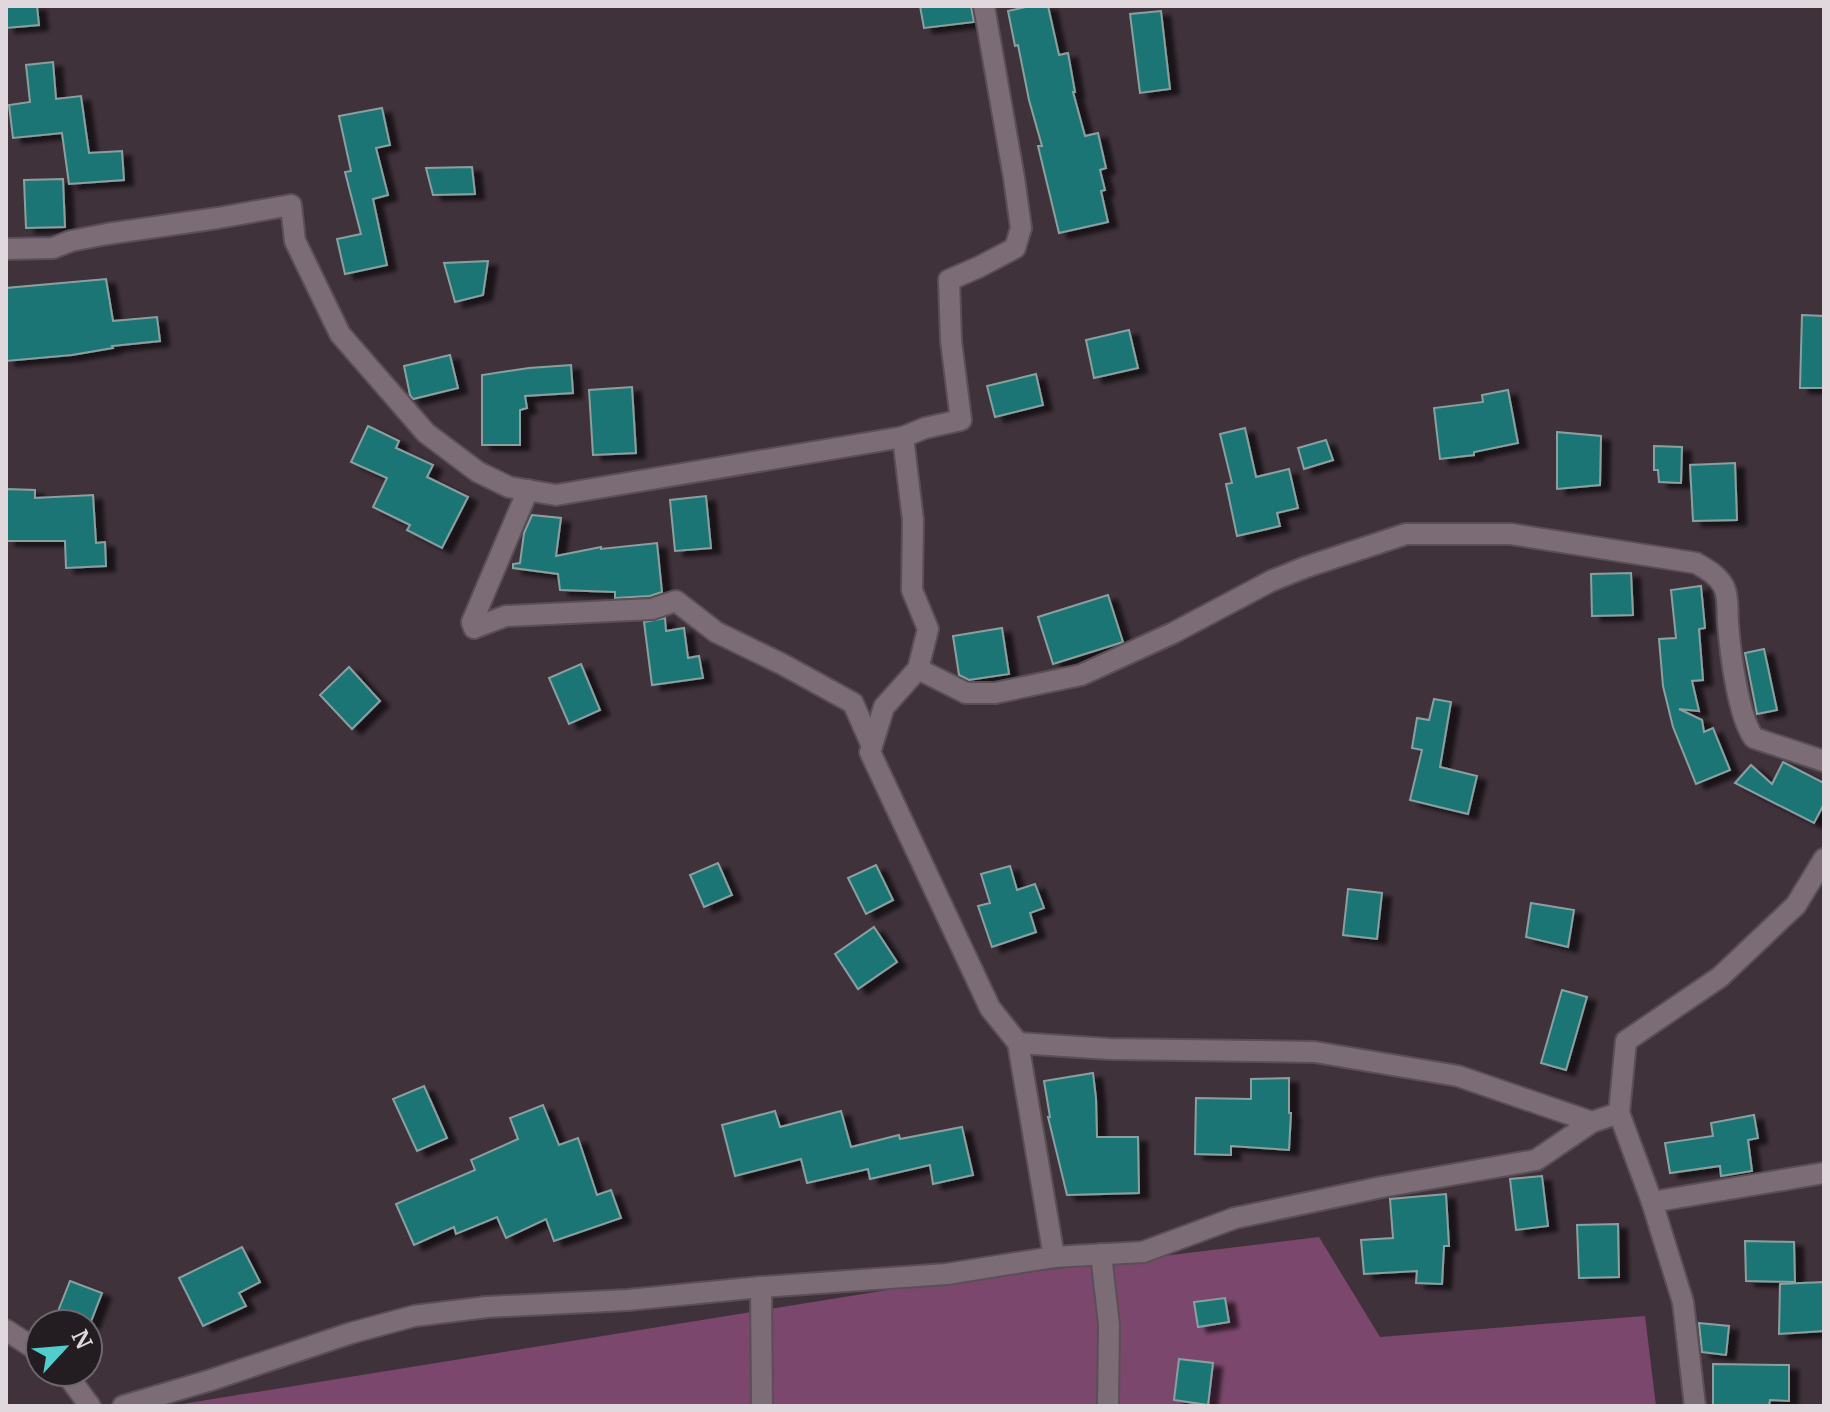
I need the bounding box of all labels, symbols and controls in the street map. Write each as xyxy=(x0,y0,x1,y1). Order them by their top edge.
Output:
north arrow xyxy=(24,1308,104,1388)
text: N xyxy=(66,1325,99,1354)

